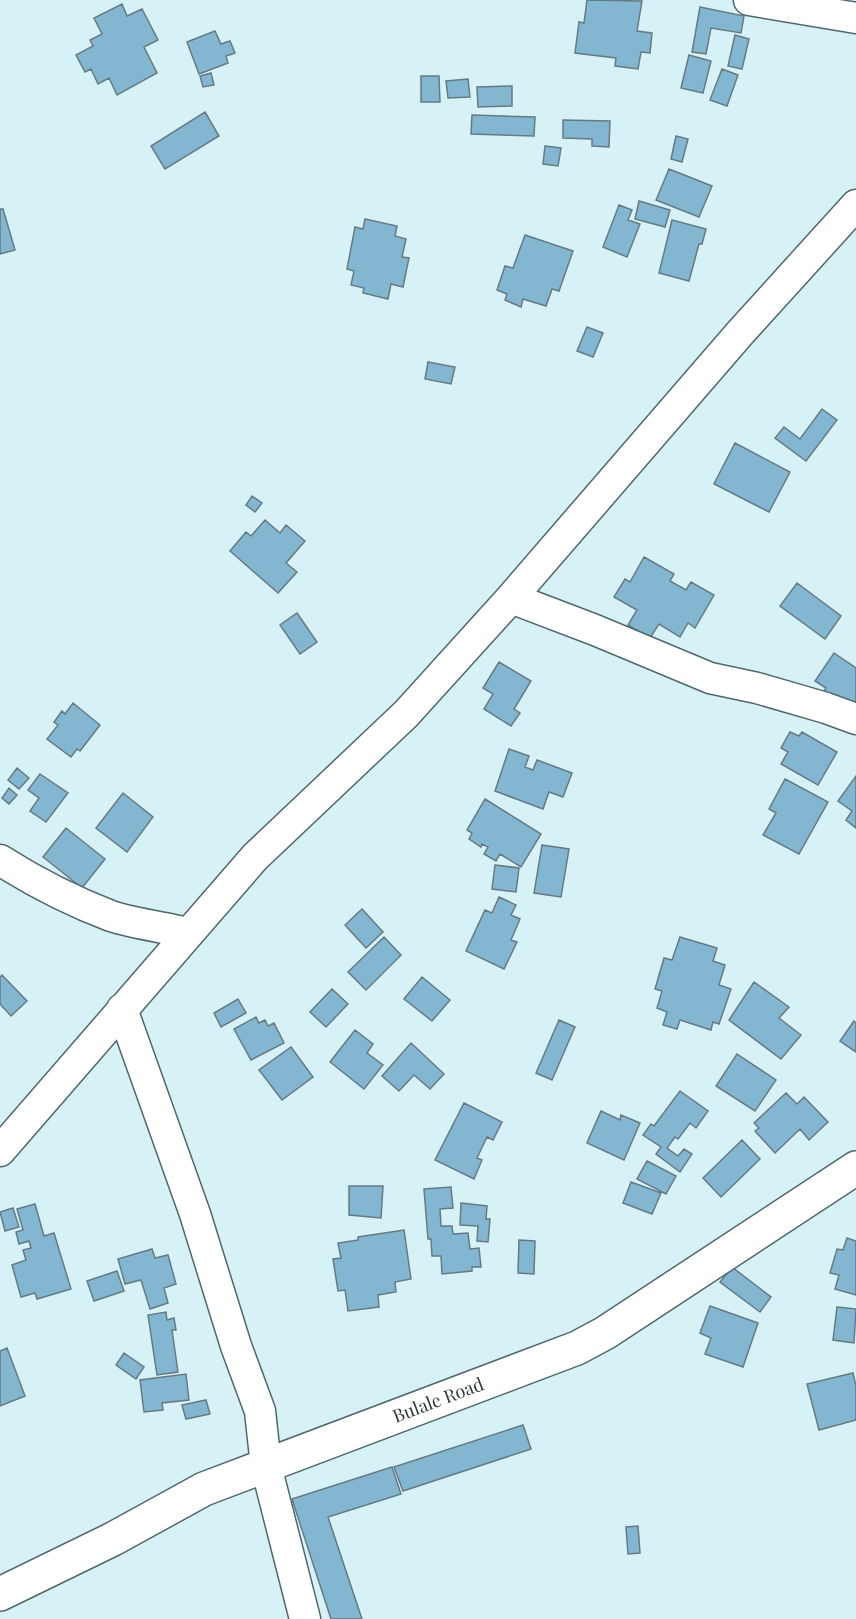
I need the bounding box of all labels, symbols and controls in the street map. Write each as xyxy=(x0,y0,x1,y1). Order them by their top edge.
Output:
street label: Bulale Road xyxy=(389,1371,487,1428)

